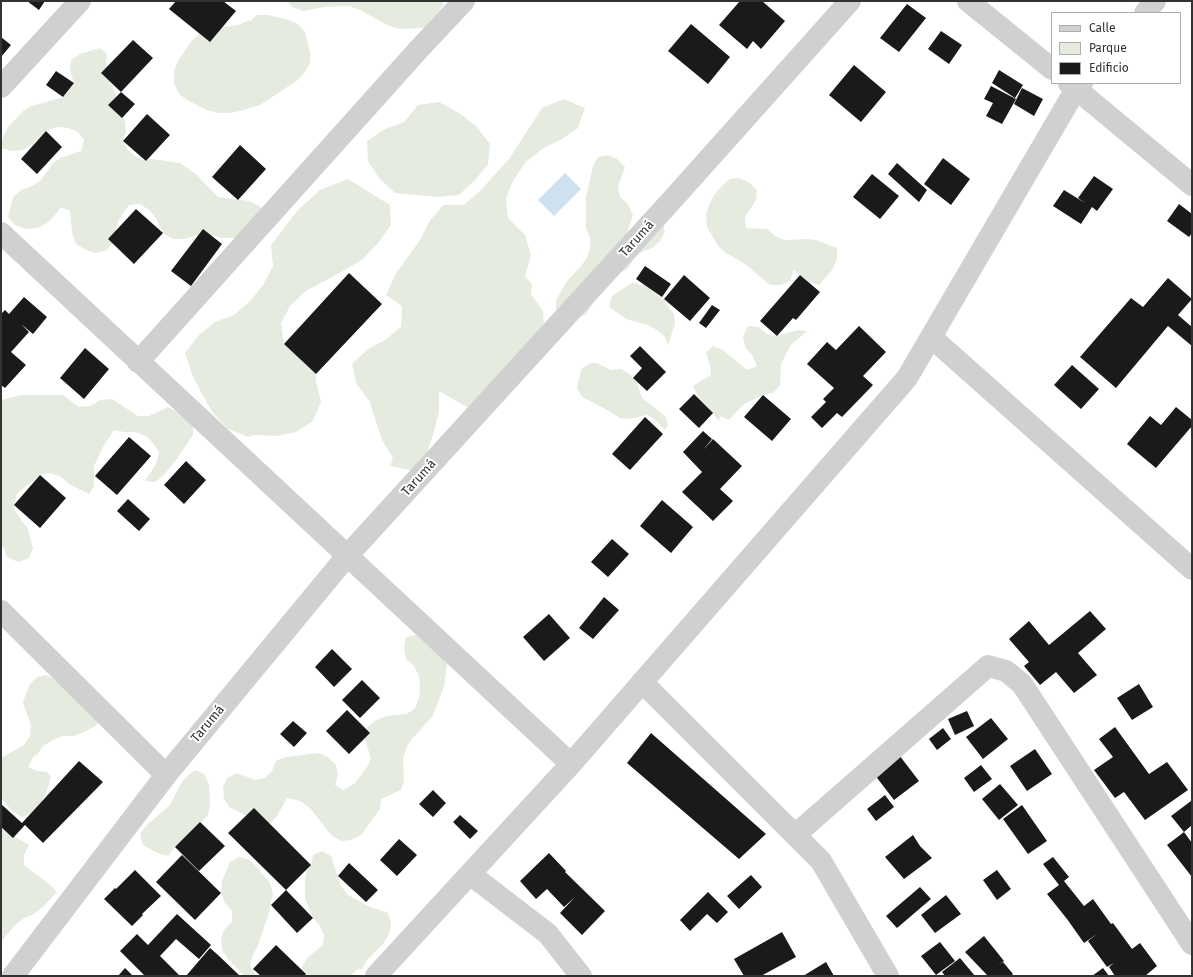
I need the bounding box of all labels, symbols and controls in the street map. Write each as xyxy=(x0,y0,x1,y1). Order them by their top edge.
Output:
legend xyxy=(1051,12,1181,84)
text: Calle xyxy=(1089,21,1116,35)
text: Parque xyxy=(1089,41,1127,55)
text: Edificio xyxy=(1089,61,1129,75)
street label: Tarumá xyxy=(617,217,657,261)
street label: Tarumá xyxy=(399,456,439,500)
street label: Tarumá xyxy=(188,702,228,746)

